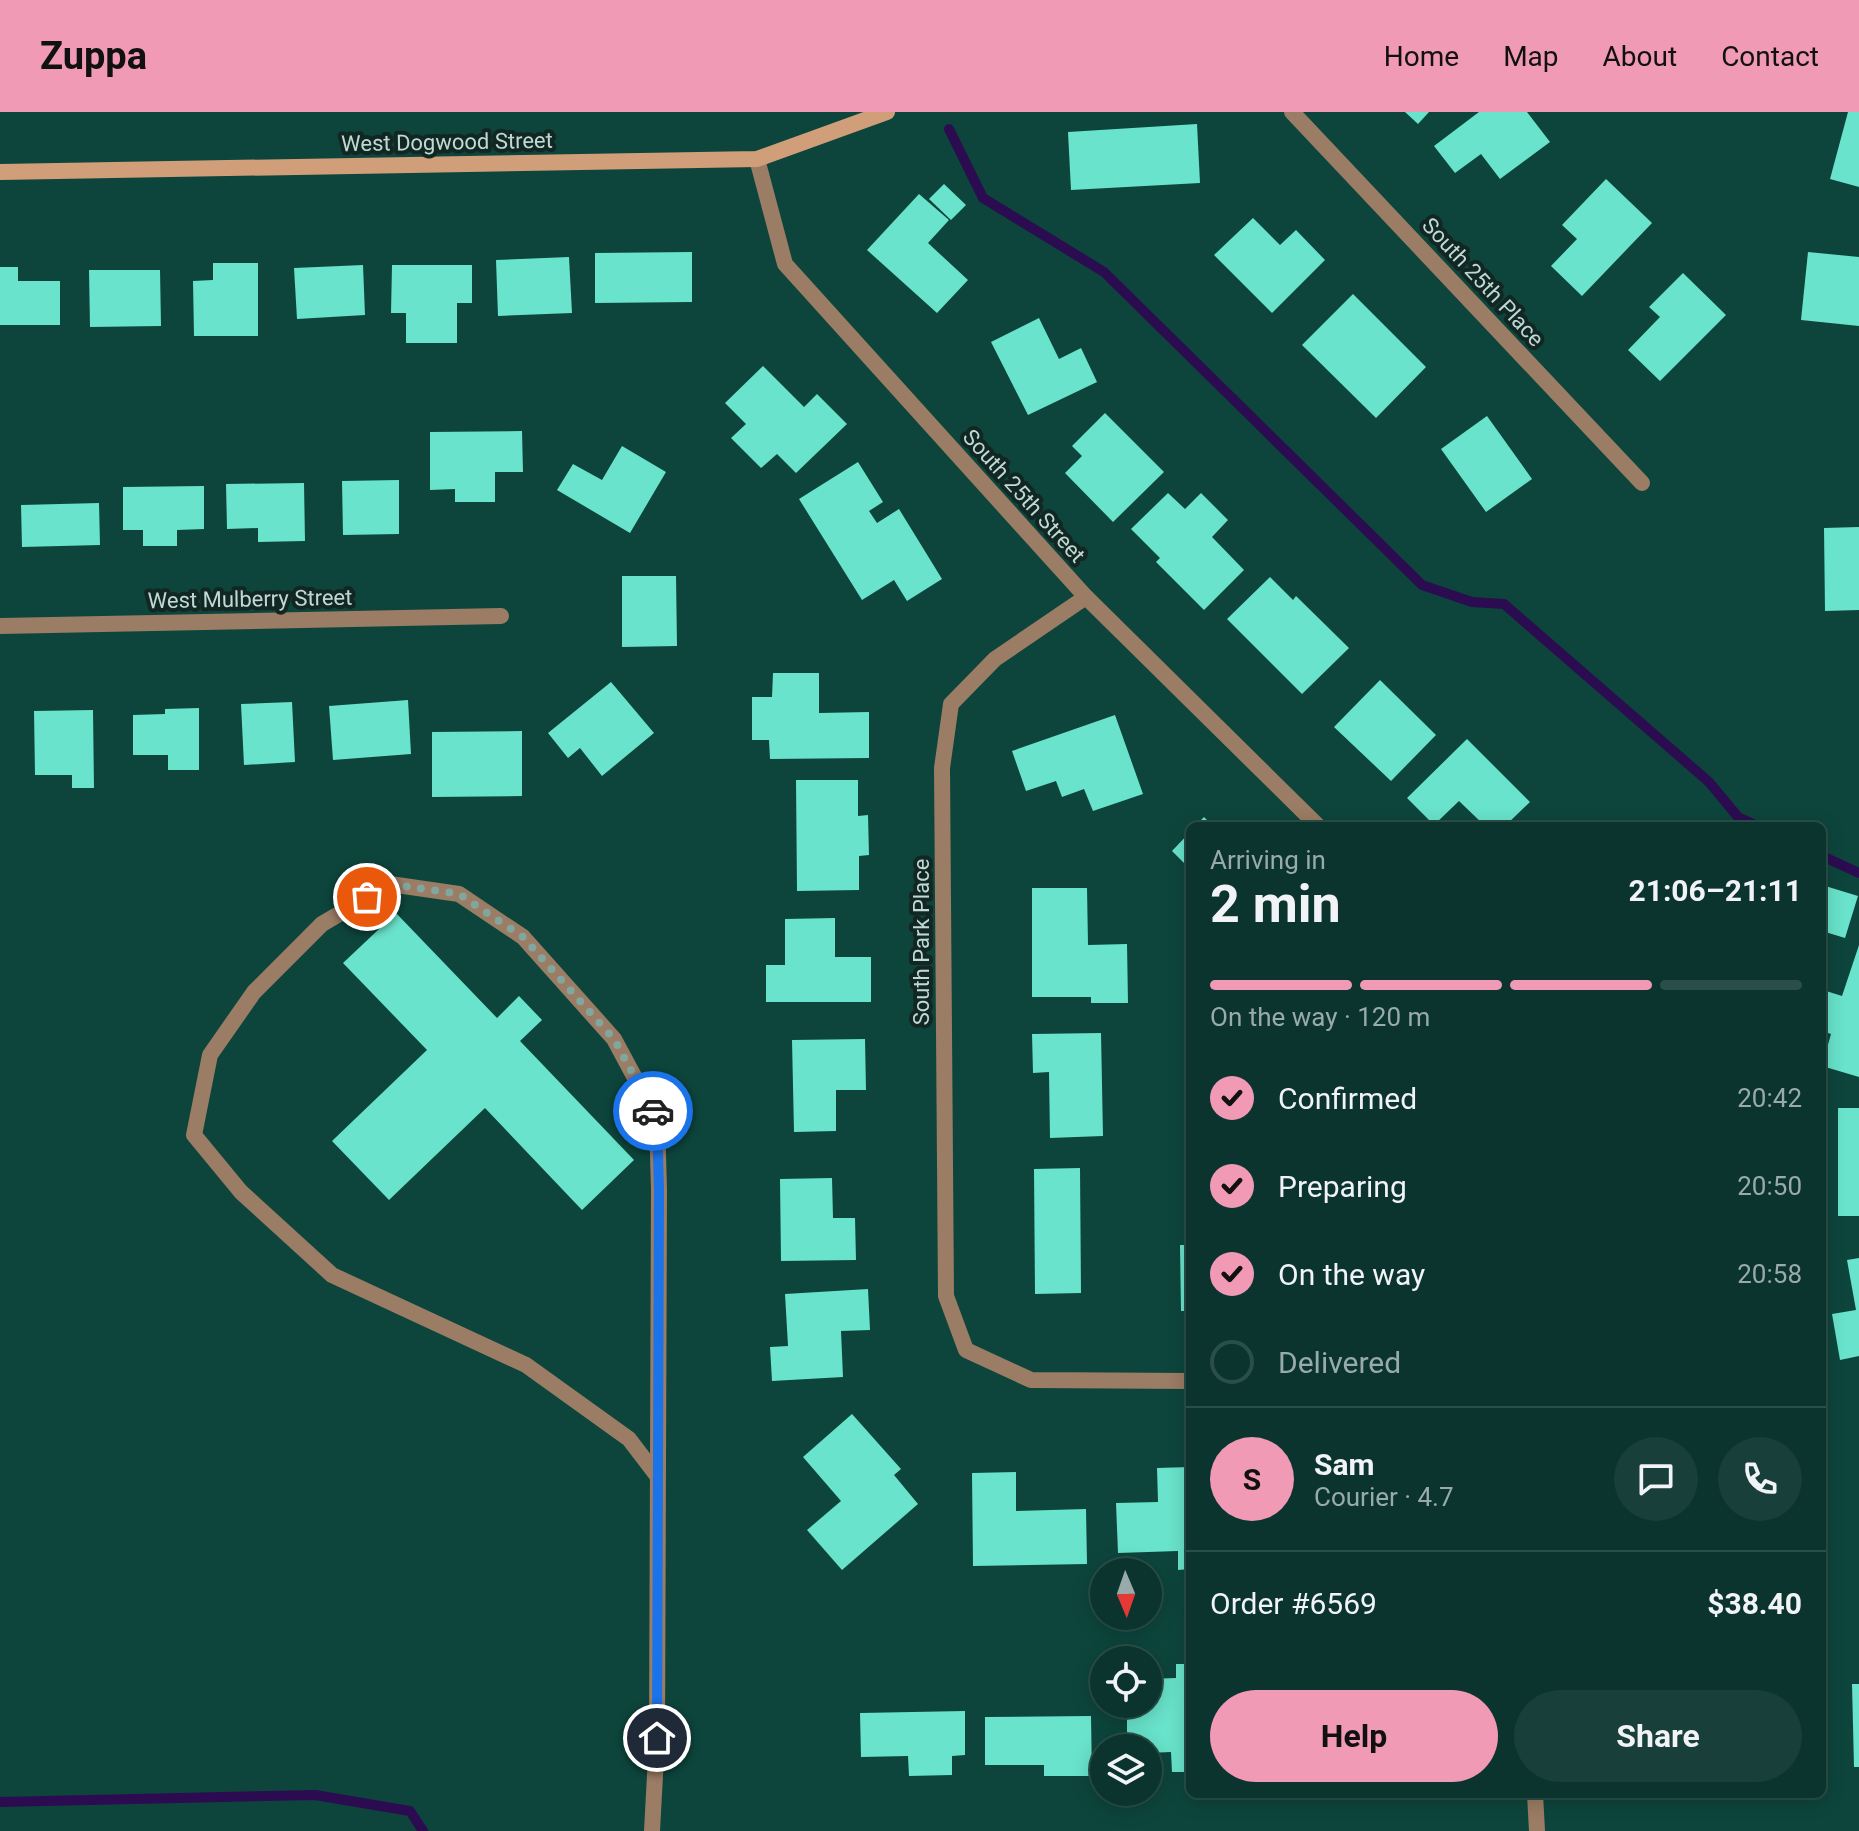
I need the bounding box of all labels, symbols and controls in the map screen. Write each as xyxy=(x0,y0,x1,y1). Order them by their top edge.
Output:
text: Zuppa xyxy=(40,34,147,78)
text: Home xyxy=(1384,40,1459,73)
text: Map xyxy=(1503,40,1559,73)
text: About xyxy=(1603,40,1677,73)
text: Contact xyxy=(1721,40,1819,73)
street label: West Dogwood Street xyxy=(341,128,553,156)
street label: South 25th Place xyxy=(1417,213,1549,351)
street label: South 25th Street xyxy=(958,424,1090,568)
street label: West Mulberry Street xyxy=(148,585,352,613)
text: Arriving in xyxy=(1210,845,1326,875)
street label: South Park Place xyxy=(909,859,934,1025)
pin xyxy=(333,863,401,931)
text: 21:06–21:11 xyxy=(1628,873,1802,908)
text: 2 min xyxy=(1210,874,1341,935)
icon: bag xyxy=(345,875,389,919)
text: On the way · 120 m xyxy=(1210,1002,1430,1032)
courier xyxy=(613,1071,693,1151)
icon: check xyxy=(1210,1076,1254,1120)
text: Confirmed xyxy=(1278,1081,1417,1116)
text: 20:42 xyxy=(1737,1083,1802,1113)
icon: car xyxy=(631,1089,675,1133)
icon: check xyxy=(1210,1164,1254,1208)
text: Preparing xyxy=(1278,1169,1407,1204)
text: 20:50 xyxy=(1737,1171,1802,1201)
icon: check xyxy=(1210,1252,1254,1296)
text: On the way xyxy=(1278,1257,1425,1292)
text: 20:58 xyxy=(1737,1259,1802,1289)
text: Delivered xyxy=(1278,1345,1401,1380)
button: chat xyxy=(1614,1437,1698,1521)
button: phone xyxy=(1718,1437,1802,1521)
text: Sam xyxy=(1314,1447,1375,1482)
text: S xyxy=(1243,1462,1261,1497)
text: Courier · 4.7 xyxy=(1314,1482,1454,1512)
north arrow xyxy=(1090,1558,1162,1630)
map controls xyxy=(1090,1558,1162,1806)
text: Order #6569 xyxy=(1210,1586,1377,1621)
text: $38.40 xyxy=(1707,1586,1802,1621)
button: locate xyxy=(1090,1646,1162,1718)
button: Help xyxy=(1210,1690,1498,1782)
button: Share xyxy=(1514,1690,1802,1782)
pin xyxy=(623,1704,691,1772)
icon: home xyxy=(635,1716,679,1760)
button: layers xyxy=(1090,1734,1162,1806)

